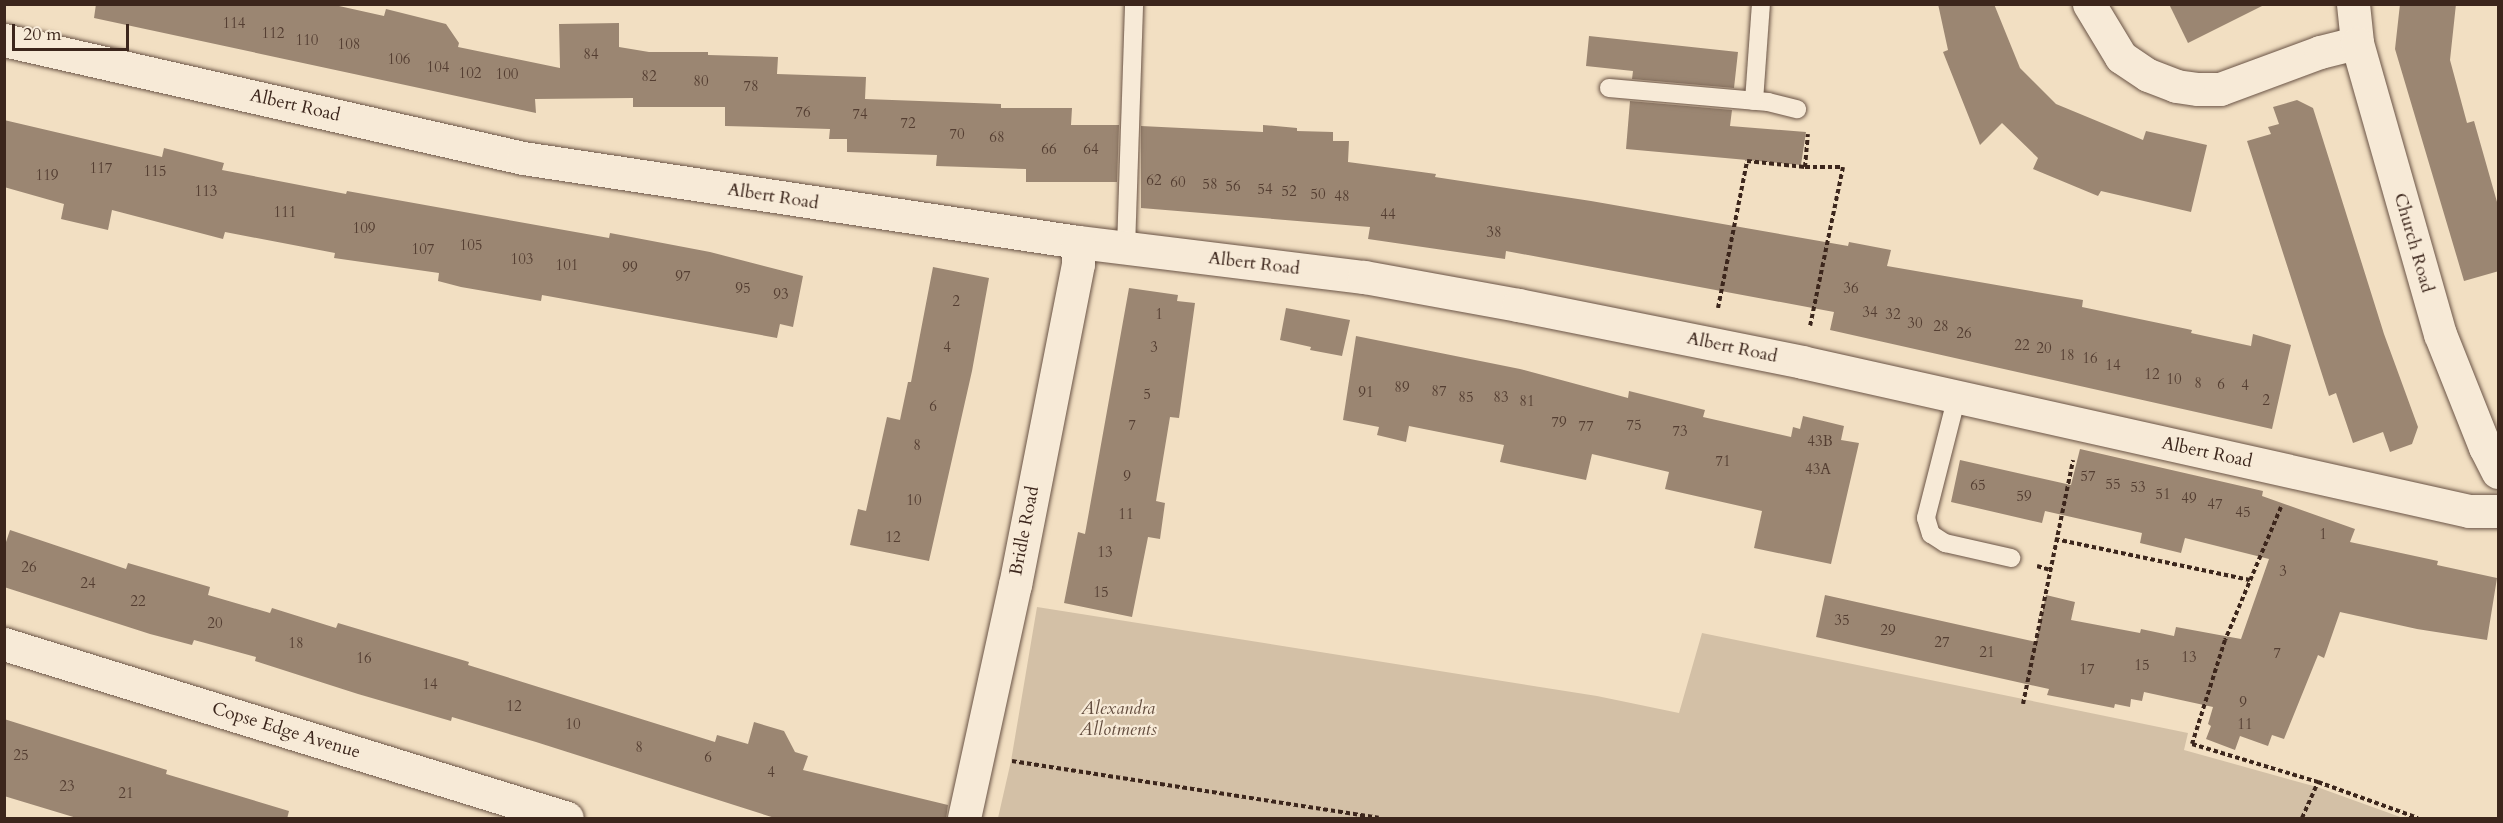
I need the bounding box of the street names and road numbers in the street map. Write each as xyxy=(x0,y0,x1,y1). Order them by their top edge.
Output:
street label: Albert Road xyxy=(248,85,342,127)
street label: Albert Road xyxy=(726,179,820,215)
street label: Church Road xyxy=(2388,191,2438,295)
street label: Albert Road xyxy=(1207,248,1301,280)
street label: Albert Road xyxy=(1685,328,1779,368)
street label: Albert Road xyxy=(2160,433,2254,473)
street label: Bridle Road xyxy=(1006,484,1044,578)
street label: Copse Edge Avenue xyxy=(209,698,363,764)

